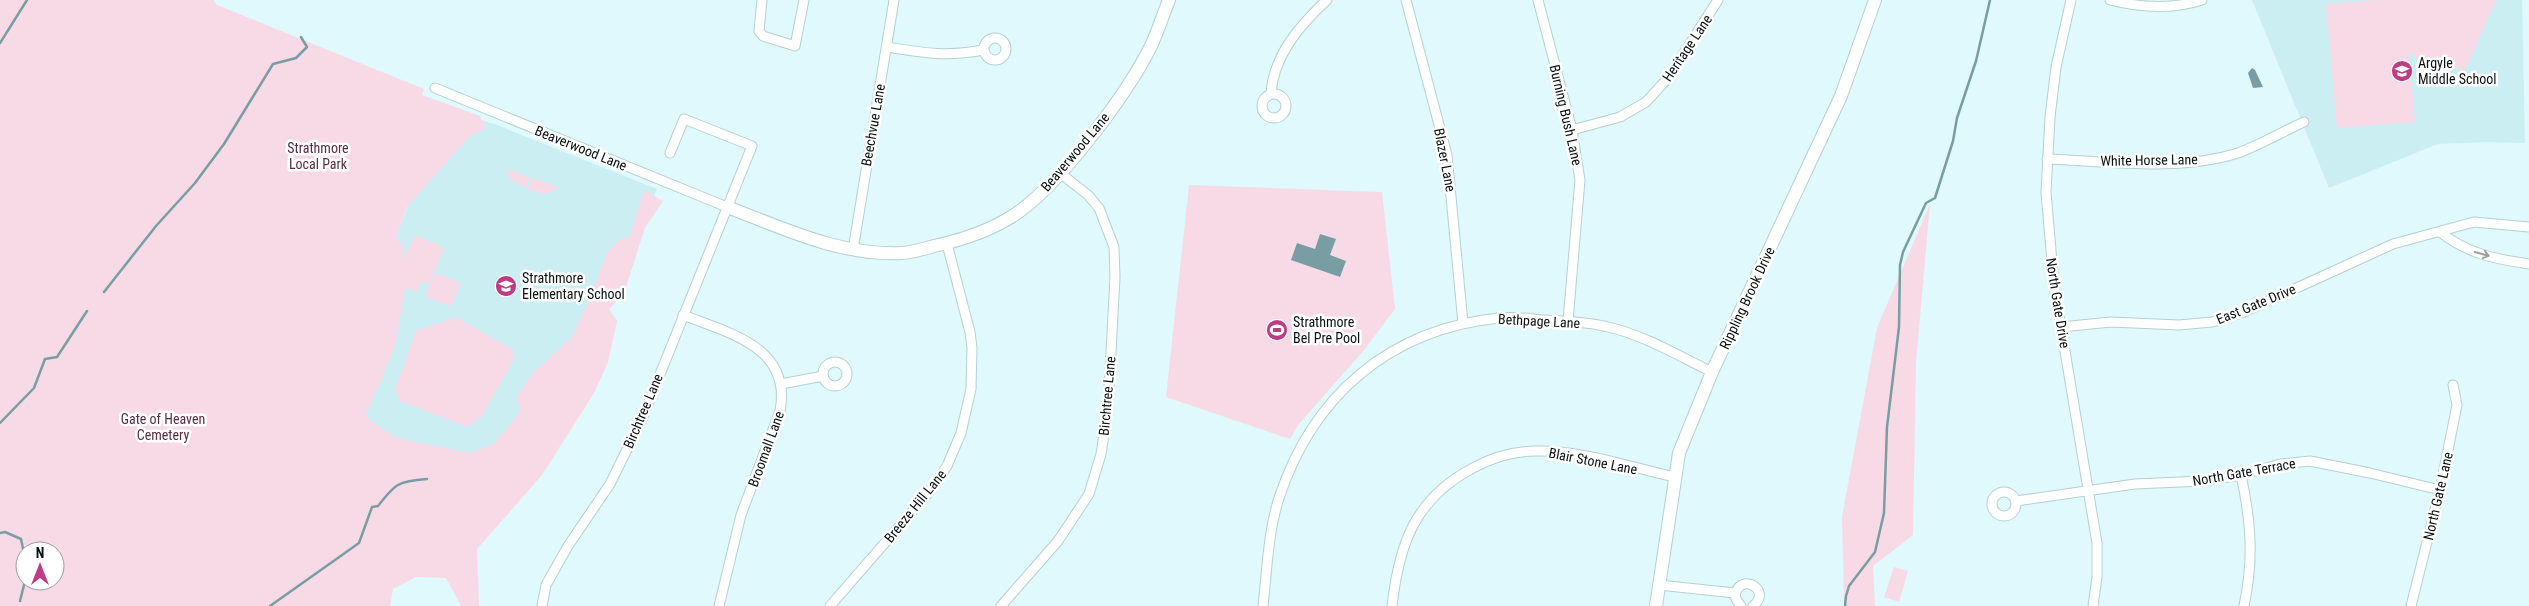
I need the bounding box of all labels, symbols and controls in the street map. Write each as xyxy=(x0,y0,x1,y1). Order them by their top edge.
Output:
street label: Heritage Lane xyxy=(1659,11,1715,84)
place label: Argyle Middle School xyxy=(2418,55,2496,87)
school or university icon: Argyle Middle School xyxy=(2390,59,2414,83)
street label: Burning Bush Lane xyxy=(1547,63,1585,167)
street label: Beechvue Lane xyxy=(858,82,888,167)
street label: Beaverwood Lane xyxy=(1037,109,1113,195)
street label: Beaverwood Lane xyxy=(533,122,630,174)
street label: Blazer Lane xyxy=(1431,127,1459,194)
park label: Strathmore Local Park xyxy=(287,140,349,172)
street label: White Horse Lane xyxy=(2100,151,2198,169)
street label: Rippling Brook Drive xyxy=(1716,244,1778,352)
one-way arrow xyxy=(2474,250,2490,259)
street label: North Gate Drive xyxy=(2043,257,2073,350)
place label: Strathmore Elementary School xyxy=(522,270,625,302)
school or university icon: Strathmore Elementary School xyxy=(494,274,518,298)
street label: East Gate Drive xyxy=(2214,281,2298,327)
street label: Bethpage Lane xyxy=(1498,311,1581,331)
place label: Strathmore Bel Pre Pool xyxy=(1293,314,1360,346)
sports icon: Strathmore Bel Pre Pool xyxy=(1265,318,1289,342)
street label: Birchtree Lane xyxy=(1096,355,1118,436)
street label: Birchtree Lane xyxy=(620,371,666,451)
street label: Broomall Lane xyxy=(745,409,787,489)
park label: Gate of Heaven Cemetery xyxy=(121,411,205,443)
street label: Blair Stone Lane xyxy=(1547,445,1639,478)
street label: North Gate Lane xyxy=(2420,450,2456,542)
street label: North Gate Terrace xyxy=(2191,455,2297,489)
street label: Breeze Hill Lane xyxy=(881,466,949,546)
north arrow xyxy=(15,541,65,591)
text: N xyxy=(36,545,44,561)

